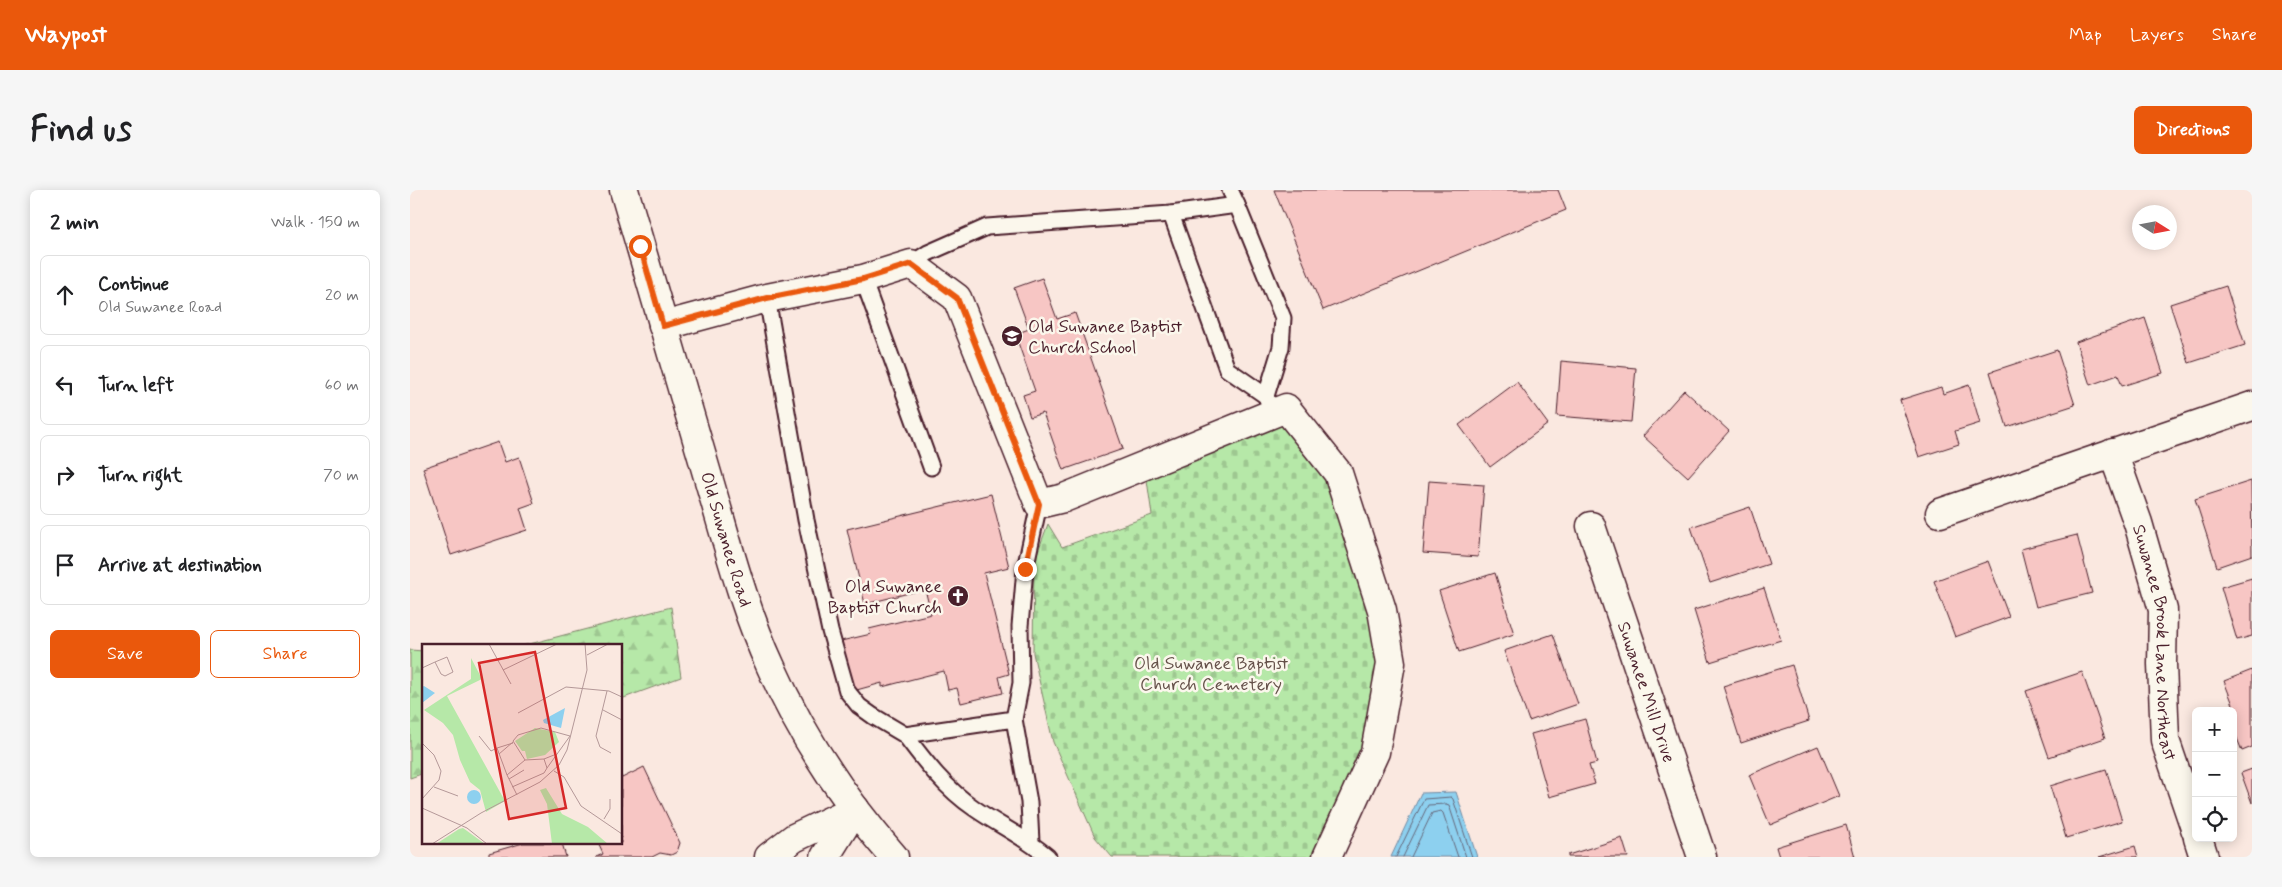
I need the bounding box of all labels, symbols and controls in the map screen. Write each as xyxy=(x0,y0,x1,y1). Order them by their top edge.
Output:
text: Waypost xyxy=(25,20,107,51)
text: Map xyxy=(2069,23,2102,47)
text: Layers xyxy=(2130,23,2184,47)
text: Share xyxy=(2212,23,2257,47)
button: Directions xyxy=(2134,106,2252,154)
text: Find us xyxy=(30,107,132,153)
north arrow xyxy=(2132,205,2177,250)
text: 2 min xyxy=(50,209,99,237)
text: Walk · 150 m xyxy=(271,212,360,233)
route start xyxy=(629,235,652,258)
text: Continue xyxy=(98,272,169,297)
icon: ahead xyxy=(51,281,79,309)
text: 20 m xyxy=(325,285,359,306)
text: Old Suwanee Road xyxy=(98,297,222,318)
place label: Old Suwanee Baptist Church School xyxy=(1028,315,1183,360)
school or university icon: Old Suwanee Baptist Church School xyxy=(1000,324,1024,348)
icon: left xyxy=(51,371,79,399)
text: Turn left xyxy=(98,373,174,398)
text: 60 m xyxy=(325,375,359,396)
icon: right xyxy=(51,461,79,489)
text: Turn right xyxy=(98,463,182,488)
text: 70 m xyxy=(323,465,359,486)
street label: Old Suwanee Road xyxy=(694,469,757,610)
street label: Suwanee Brook Lane Northeast xyxy=(2126,522,2182,764)
icon: arrive xyxy=(51,551,79,579)
text: Arrive at destination xyxy=(98,553,262,578)
route end xyxy=(1014,558,1037,581)
place label: Old Suwanee Baptist Church xyxy=(828,575,942,620)
church icon: Old Suwanee Baptist Church xyxy=(946,584,970,608)
street label: Suwanee Mill Drive xyxy=(1611,619,1680,766)
button: Save xyxy=(50,630,200,678)
button: Share xyxy=(210,630,360,678)
inset map xyxy=(422,644,622,844)
park label: Old Suwanee Baptist Church Cemetery xyxy=(1134,652,1289,697)
map controls xyxy=(2192,707,2237,842)
button: + xyxy=(2192,707,2237,752)
button: − xyxy=(2192,752,2237,797)
button: locate xyxy=(2192,797,2237,842)

